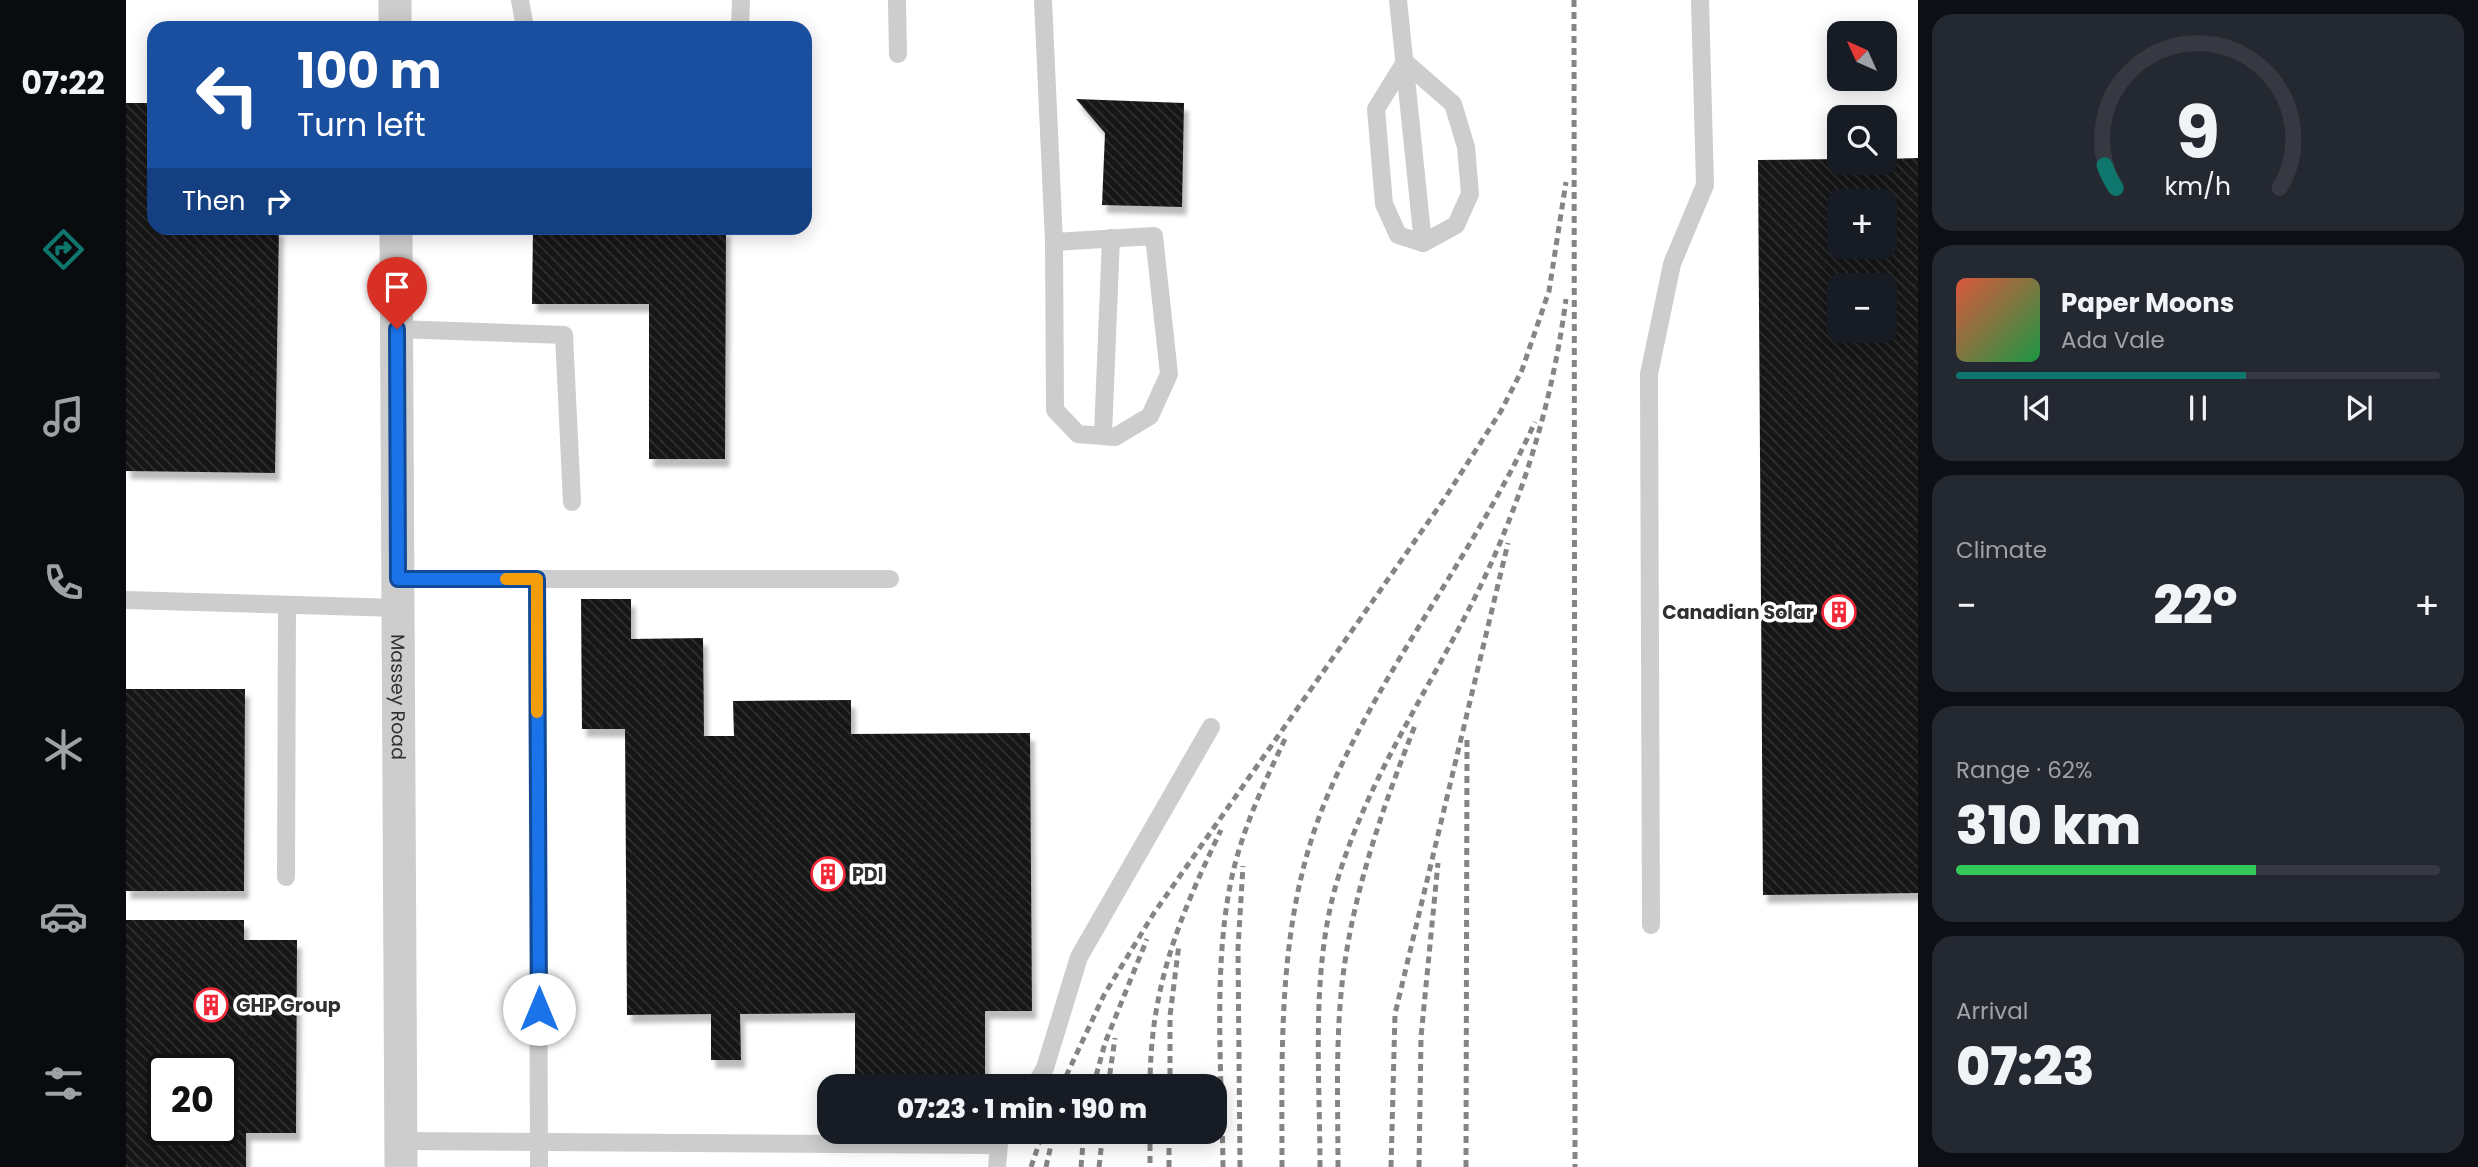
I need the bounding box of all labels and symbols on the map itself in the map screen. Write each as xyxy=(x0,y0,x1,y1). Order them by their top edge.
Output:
north arrow xyxy=(1827,21,1897,91)
pin xyxy=(367,257,427,329)
building icon: Canadian Solar xyxy=(1820,593,1858,631)
place label: Canadian Solar xyxy=(1662,599,1814,626)
street label: Massey Road xyxy=(385,634,412,760)
building icon: PDI xyxy=(809,855,847,893)
place label: PDI xyxy=(852,861,883,888)
position arrow xyxy=(502,972,576,1046)
building icon: GHP Group xyxy=(192,986,230,1024)
place label: GHP Group xyxy=(236,992,341,1019)
speed limit sign: 20 xyxy=(147,1054,238,1145)

